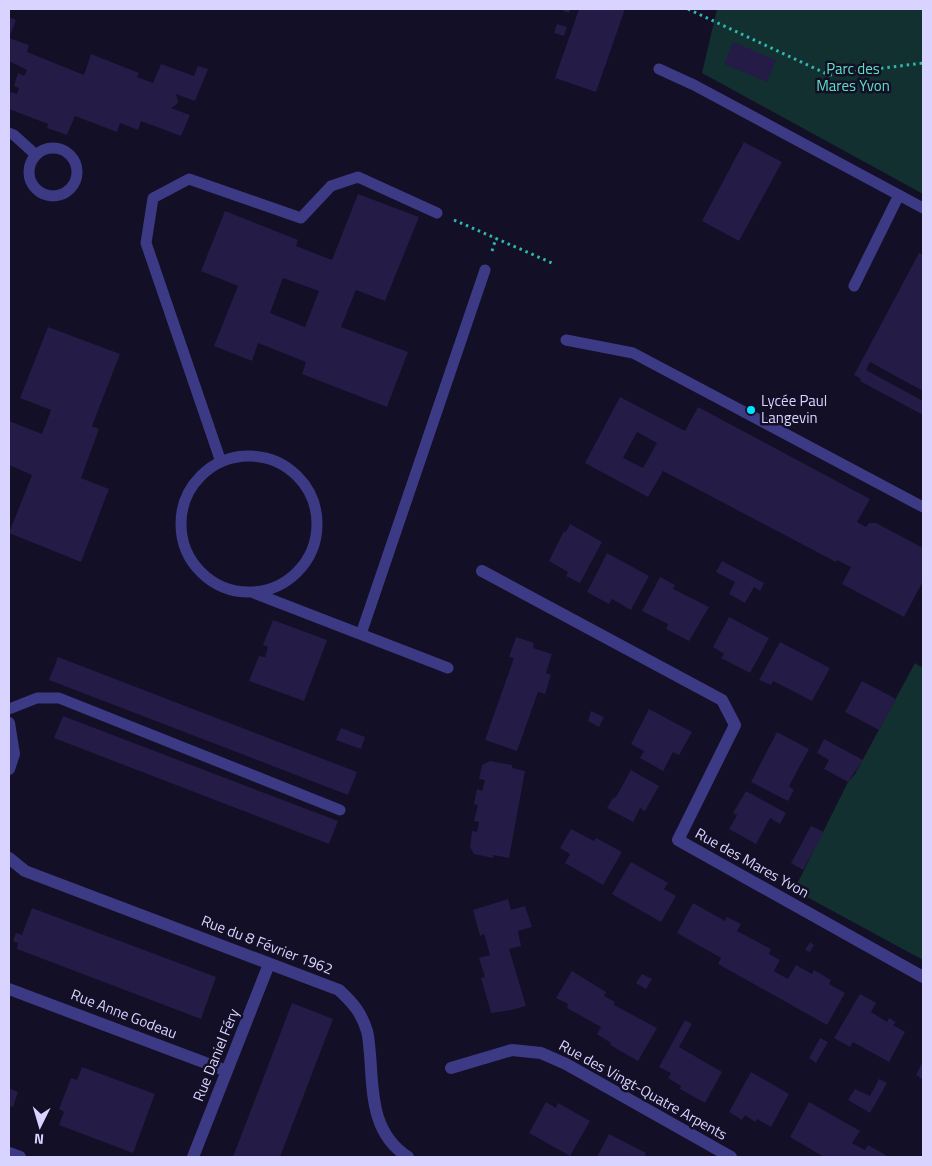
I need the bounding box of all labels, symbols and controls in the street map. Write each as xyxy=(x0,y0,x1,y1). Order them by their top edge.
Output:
park label: Parc des Mares Yvon xyxy=(816,57,890,97)
place label: Lycée Paul Langevin xyxy=(761,389,827,429)
marker: Lycée Paul Langevin xyxy=(745,404,757,416)
street label: Rue des Mares Yvon xyxy=(691,822,814,903)
street label: Rue du 8 Février 1962 xyxy=(198,909,336,980)
street label: Rue Anne Godeau xyxy=(68,983,181,1044)
street label: Rue Daniel Féry xyxy=(186,1005,245,1105)
street label: Rue des Vingt-Quatre Arpents xyxy=(555,1034,732,1146)
north arrow xyxy=(15,1101,65,1151)
text: N xyxy=(33,1129,45,1150)

